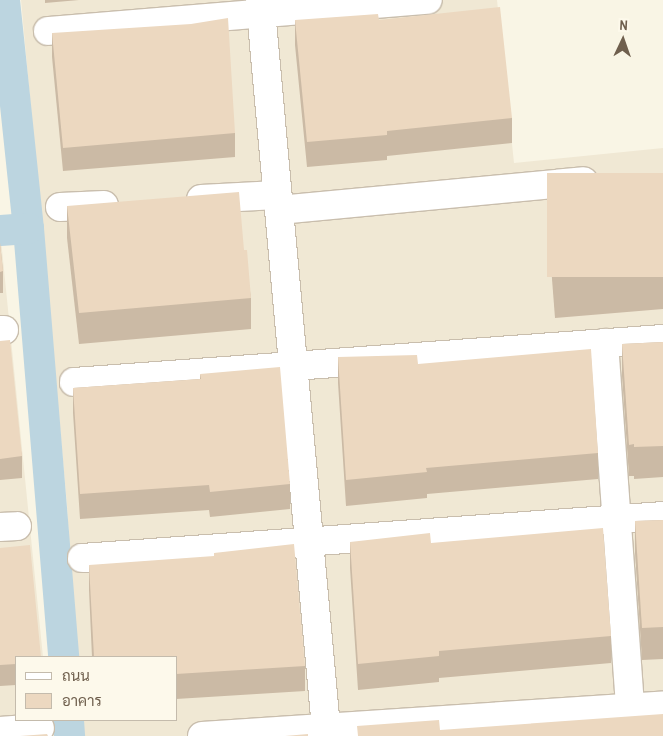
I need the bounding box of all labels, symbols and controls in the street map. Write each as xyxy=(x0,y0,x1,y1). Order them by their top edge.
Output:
north arrow xyxy=(598,15,648,65)
text: N xyxy=(619,16,628,34)
legend xyxy=(15,656,178,721)
text: ถนน xyxy=(62,665,90,686)
text: อาคาร xyxy=(62,690,102,711)

